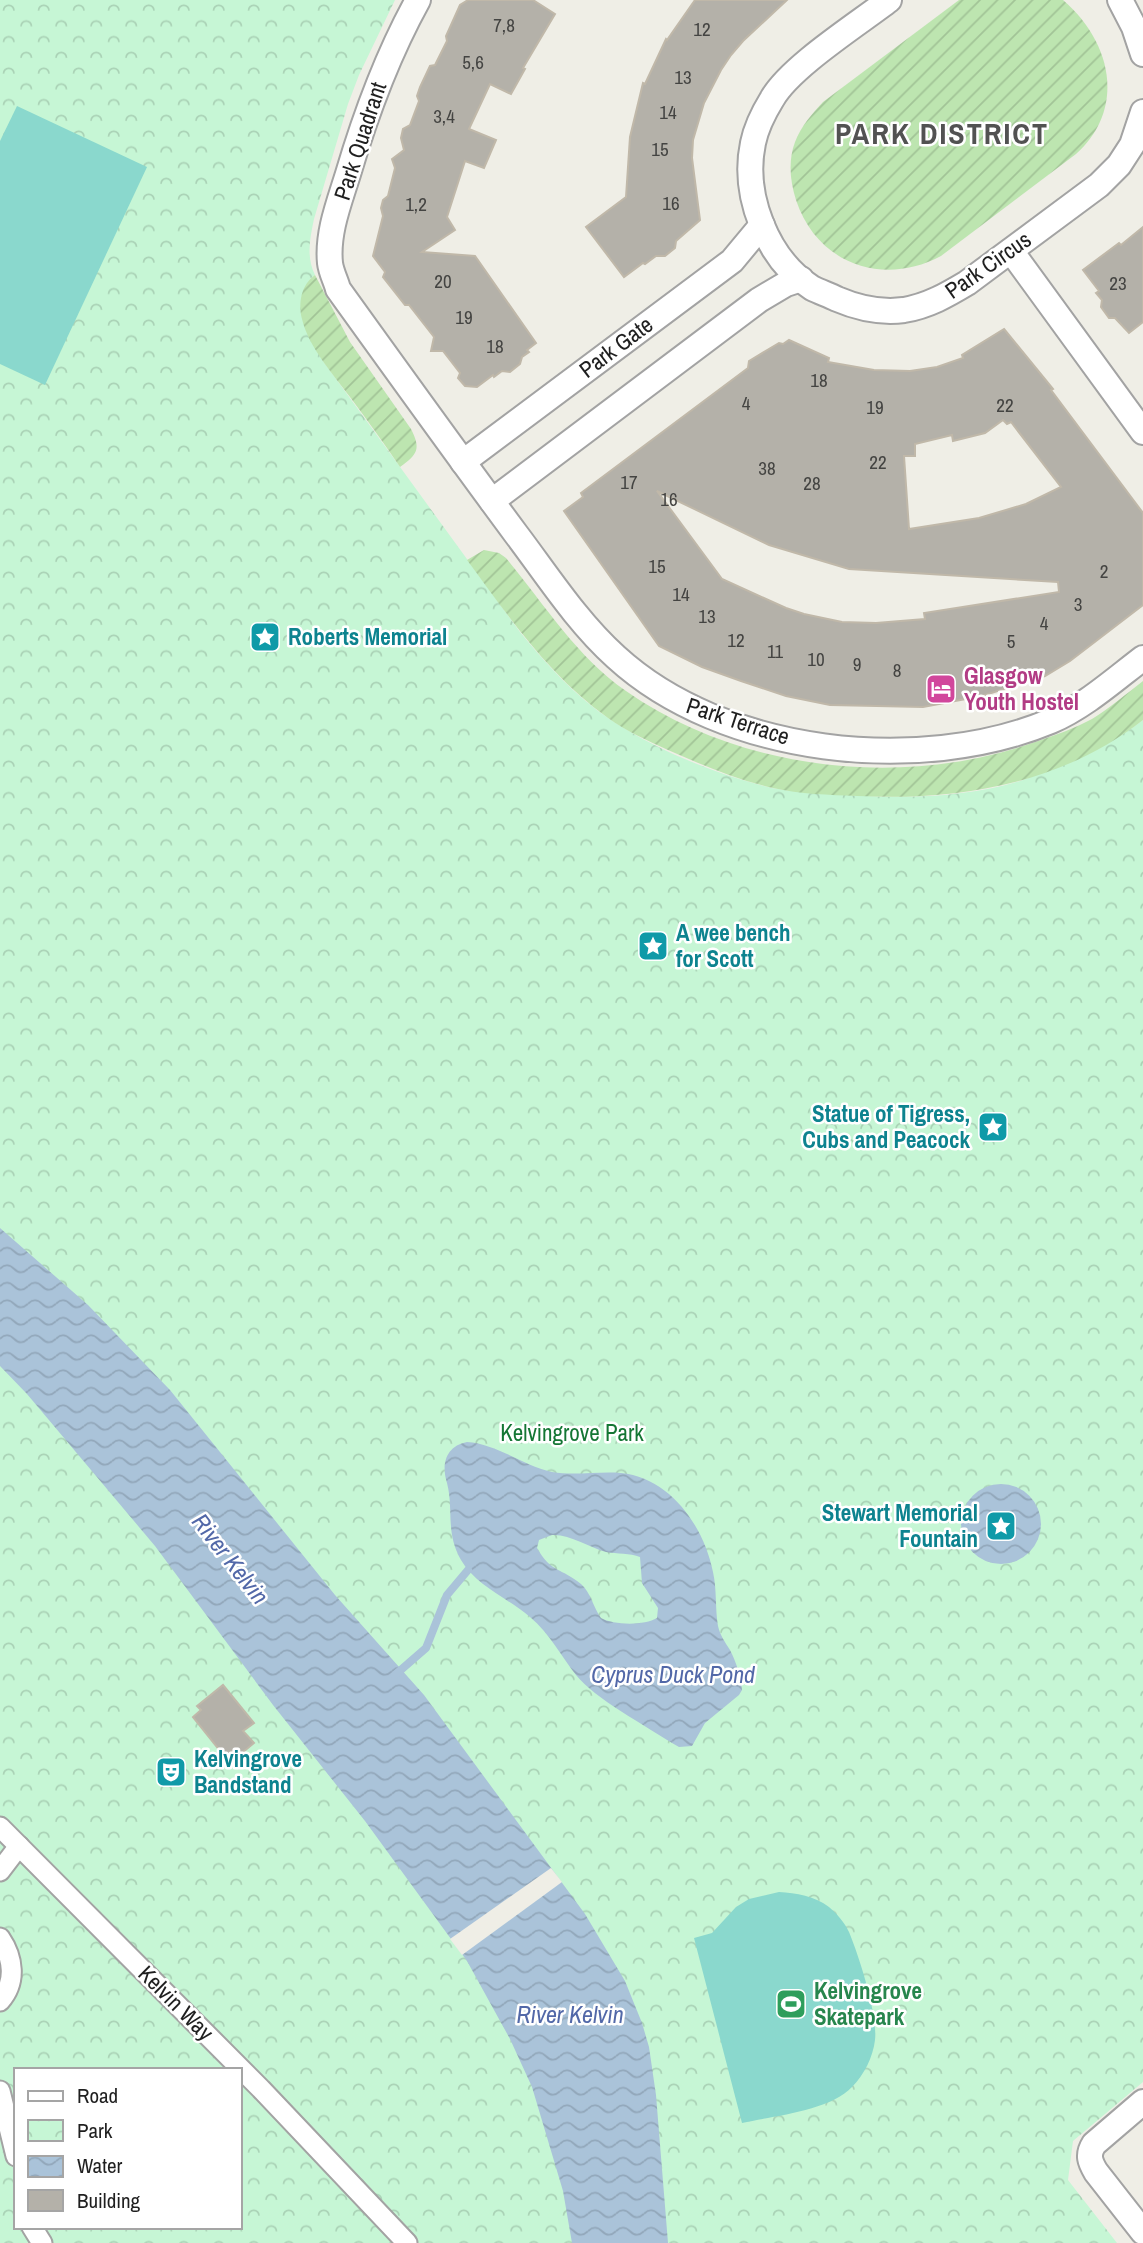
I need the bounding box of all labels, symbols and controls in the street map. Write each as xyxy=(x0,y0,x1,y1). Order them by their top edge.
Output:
house number: 7,8 xyxy=(493,12,515,38)
house number: 12 xyxy=(693,16,711,42)
house number: 5,6 xyxy=(462,49,484,75)
house number: 13 xyxy=(674,64,692,90)
street label: Park Quadrant xyxy=(326,78,393,204)
house number: 14 xyxy=(659,99,677,125)
house number: 3,4 xyxy=(433,103,455,129)
district label: PARK DISTRICT xyxy=(835,113,1049,153)
house number: 15 xyxy=(651,136,669,162)
house number: 16 xyxy=(662,190,680,216)
house number: 1,2 xyxy=(405,191,427,217)
street label: Park Circus xyxy=(938,224,1037,306)
house number: 20 xyxy=(434,268,452,294)
house number: 23 xyxy=(1109,270,1127,296)
house number: 19 xyxy=(455,304,473,330)
street label: Park Gate xyxy=(572,309,659,385)
house number: 18 xyxy=(486,333,504,359)
house number: 18 xyxy=(810,367,828,393)
house number: 4 xyxy=(742,390,751,416)
house number: 22 xyxy=(996,392,1014,418)
house number: 19 xyxy=(866,394,884,420)
house number: 22 xyxy=(869,449,887,475)
house number: 38 xyxy=(758,455,776,481)
house number: 17 xyxy=(620,469,638,495)
house number: 28 xyxy=(803,470,821,496)
house number: 16 xyxy=(660,486,678,512)
house number: 15 xyxy=(648,553,666,579)
house number: 2 xyxy=(1100,558,1108,584)
house number: 14 xyxy=(672,581,690,607)
house number: 3 xyxy=(1074,591,1082,617)
house number: 13 xyxy=(698,603,716,629)
house number: 4 xyxy=(1040,610,1049,636)
place icon: Roberts Memorial xyxy=(248,620,282,654)
place label: Roberts Memorial xyxy=(288,621,447,652)
house number: 12 xyxy=(727,627,745,653)
house number: 5 xyxy=(1007,628,1016,654)
house number: 11 xyxy=(767,638,783,664)
house number: 10 xyxy=(807,646,825,672)
house number: 9 xyxy=(853,651,861,677)
house number: 8 xyxy=(893,657,901,683)
place label: Glasgow Youth Hostel xyxy=(964,660,1079,717)
hotel icon: Glasgow Youth Hostel xyxy=(924,672,958,706)
street label: Park Terrace xyxy=(683,689,794,752)
place label: A wee bench for Scott xyxy=(676,917,791,974)
place icon: A wee bench for Scott xyxy=(636,929,670,963)
place label: Statue of Tigress, Cubs and Peacock xyxy=(802,1098,971,1155)
place icon: Statue of Tigress, Cubs and Peacock xyxy=(976,1110,1010,1144)
park label: Kelvingrove Park xyxy=(500,1417,644,1448)
place label: Stewart Memorial Fountain xyxy=(822,1497,978,1554)
water label: River Kelvin xyxy=(185,1506,276,1610)
place icon: Stewart Memorial Fountain xyxy=(984,1509,1018,1543)
water label: Cyprus Duck Pond xyxy=(591,1658,756,1690)
place label: Kelvingrove Bandstand xyxy=(194,1743,302,1800)
theatre icon: Kelvingrove Bandstand xyxy=(154,1755,188,1789)
street label: Kelvin Way xyxy=(132,1958,221,2047)
place label: Kelvingrove Skatepark xyxy=(814,1975,922,2032)
sports icon: Kelvingrove Skatepark xyxy=(774,1987,808,2021)
water label: River Kelvin xyxy=(516,1998,624,2030)
legend xyxy=(14,2068,242,2229)
text: Road xyxy=(77,2081,118,2110)
text: Park xyxy=(77,2116,113,2145)
text: Water xyxy=(77,2151,123,2180)
text: Building xyxy=(77,2186,141,2215)

